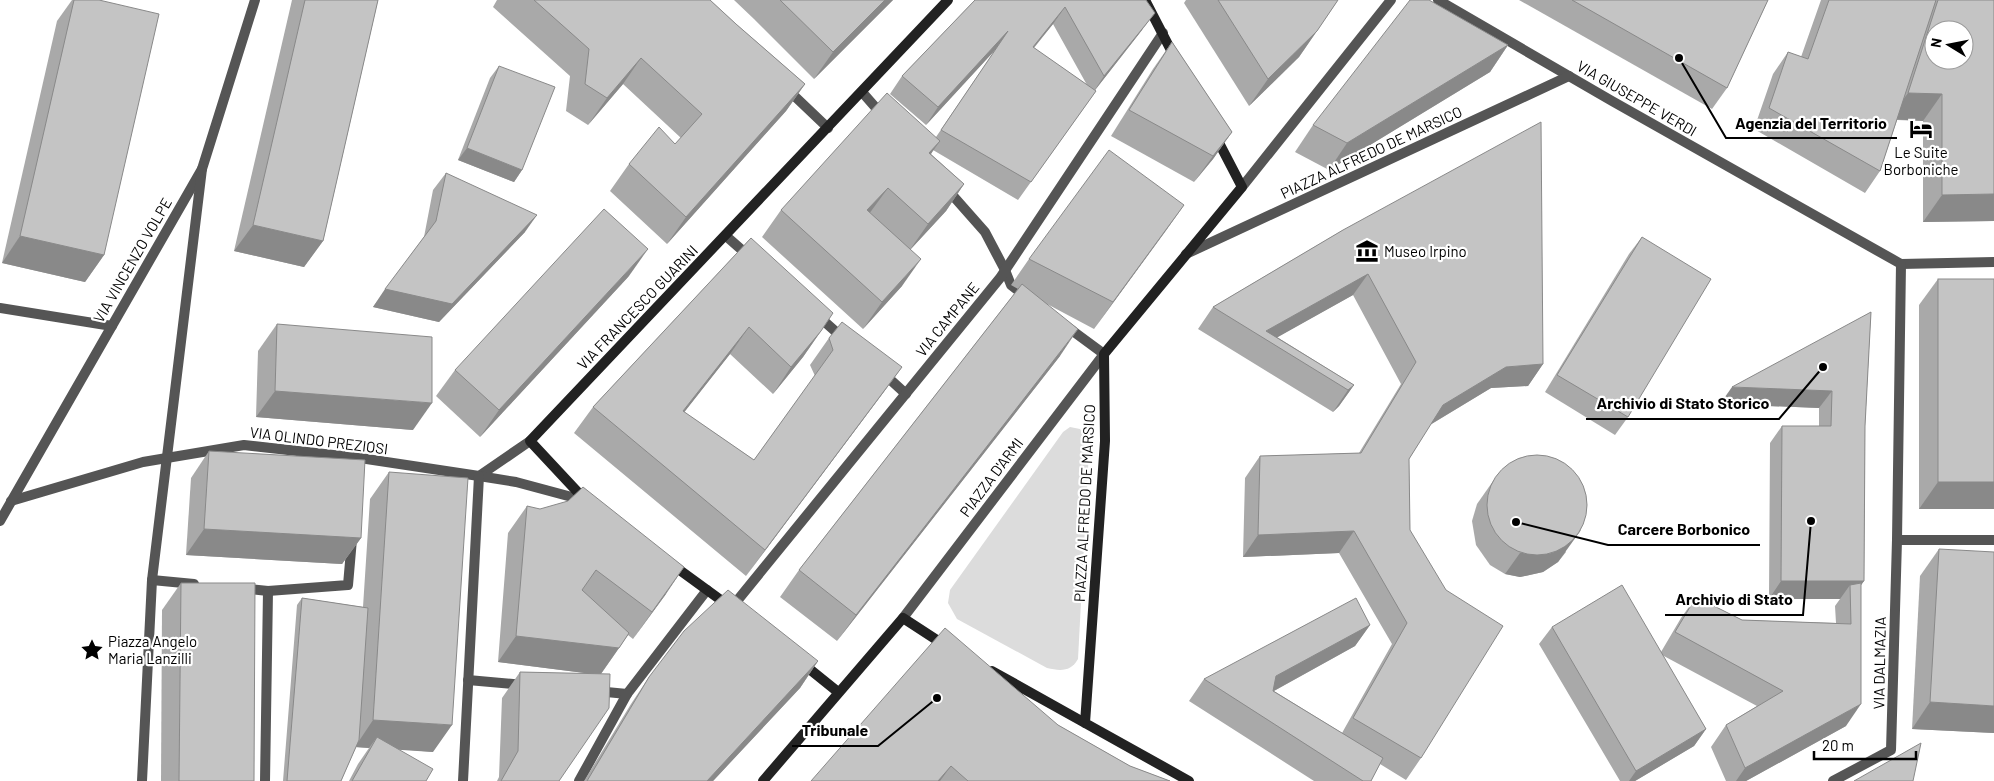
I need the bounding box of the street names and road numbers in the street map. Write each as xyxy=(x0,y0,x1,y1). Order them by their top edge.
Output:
street label: VIA GIUSEPPE VERDI xyxy=(1574,56,1700,140)
street label: PIAZZA ALFREDO DE MARSICO xyxy=(1277,102,1465,202)
street label: VIA VINCENZO VOLPE xyxy=(89,194,175,326)
street label: VIA FRANCESCO GUARINI xyxy=(573,241,701,373)
street label: VIA CAMPANE xyxy=(912,278,982,360)
street label: PIAZZA ALFREDO DE MARSICO xyxy=(1070,404,1098,602)
street label: VIA OLINDO PREZIOSI xyxy=(249,423,389,457)
street label: PIAZZA D'ARMI xyxy=(956,434,1026,520)
street label: VIA DALMAZIA xyxy=(1869,616,1889,710)

